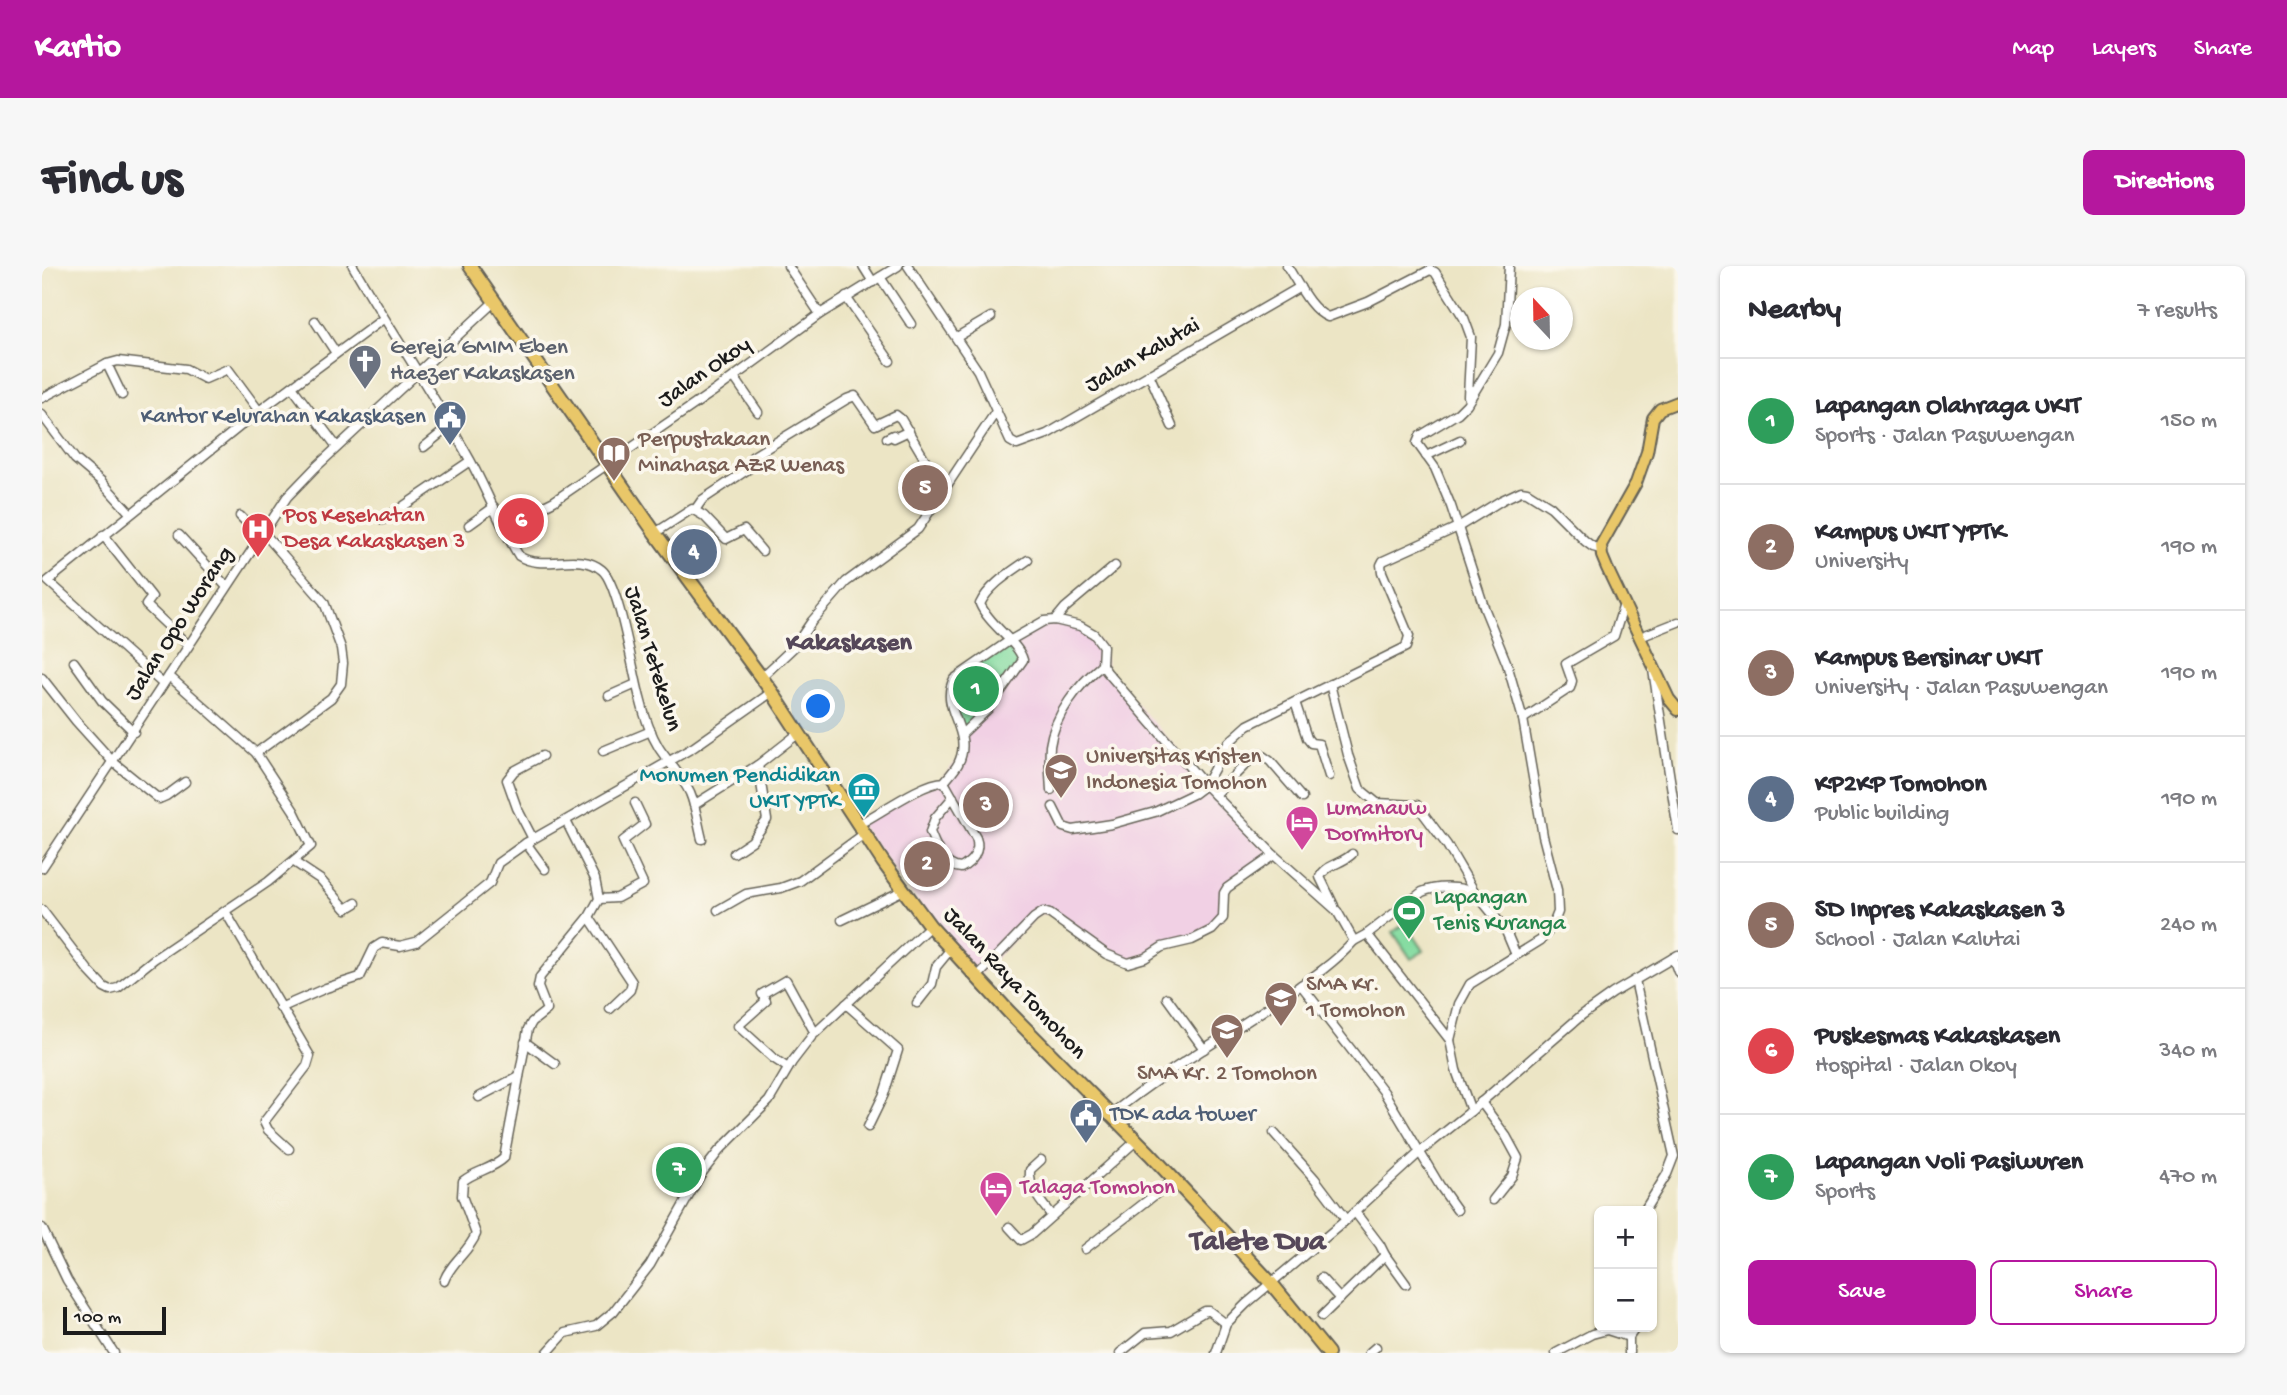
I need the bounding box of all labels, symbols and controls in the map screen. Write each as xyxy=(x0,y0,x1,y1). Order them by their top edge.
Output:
text: Kartio xyxy=(35,30,121,68)
text: Map xyxy=(2012,35,2054,64)
text: Layers xyxy=(2092,35,2156,64)
text: Share xyxy=(2194,35,2252,64)
button: Directions xyxy=(2083,150,2245,215)
text: Find us xyxy=(42,153,182,211)
north arrow xyxy=(1510,287,1573,350)
text: Nearby xyxy=(1748,294,1841,329)
text: 7 results xyxy=(2137,298,2217,325)
street label: Jalan Kalutai xyxy=(1081,312,1205,400)
street label: Jalan Okoy xyxy=(654,331,756,415)
place label: Gereja GMIM Eben Haezer Kakaskasen xyxy=(390,335,575,388)
church icon: Gereja GMIM Eben Haezer Kakaskasen xyxy=(346,342,384,391)
text: Lapangan Olahraga UKIT xyxy=(1815,392,2081,423)
public building icon: Kantor Kelurahan Kakaskasen xyxy=(431,398,469,447)
place label: Kantor Kelurahan Kakaskasen xyxy=(141,404,426,431)
text: 1 xyxy=(1766,408,1776,435)
text: 150 m xyxy=(2161,408,2217,435)
text: Sports · Jalan Pasuwengan xyxy=(1815,423,2074,450)
place label: Perpustakaan Minahasa AZR Wenas xyxy=(637,427,845,480)
library icon: Perpustakaan Minahasa AZR Wenas xyxy=(595,434,633,483)
pin: 5 xyxy=(902,462,948,514)
pin: 6 xyxy=(498,495,544,547)
place label: Pos Kesehatan Desa Kakaskasen 3 xyxy=(281,503,465,556)
hospital icon: Pos Kesehatan Desa Kakaskasen 3 xyxy=(239,510,277,559)
text: Kampus UKIT YPTK xyxy=(1815,518,2005,549)
pin: 4 xyxy=(671,526,717,578)
text: 2 xyxy=(1765,534,1777,561)
text: 190 m xyxy=(2161,534,2217,561)
street label: Jalan Opo Worang xyxy=(120,542,240,706)
text: University xyxy=(1815,549,1909,576)
street label: Jalan Tetekelun xyxy=(617,583,687,735)
district label: Kakaskasen xyxy=(785,629,913,660)
text: Kampus Bersinar UKIT xyxy=(1815,644,2042,675)
text: 3 xyxy=(1765,660,1777,687)
text: 190 m xyxy=(2161,660,2217,687)
pin: 1 xyxy=(953,663,999,715)
text: University · Jalan Pasuwengan xyxy=(1815,675,2108,702)
your location xyxy=(801,689,835,723)
place label: Universitas Kristen Indonesia Tomohon xyxy=(1086,744,1267,797)
school or university icon: Universitas Kristen Indonesia Tomohon xyxy=(1042,751,1080,800)
place label: Monumen Pendidikan UKIT YPTK xyxy=(639,763,842,816)
museum icon: Monumen Pendidikan UKIT YPTK xyxy=(845,770,883,819)
text: KP2KP Tomohon xyxy=(1815,770,1987,801)
pin: 3 xyxy=(963,779,1009,831)
text: 4 xyxy=(1766,786,1776,813)
text: 190 m xyxy=(2161,786,2217,813)
place label: Lumanauw Dormitory xyxy=(1324,796,1427,849)
text: Public building xyxy=(1815,801,1949,828)
hotel icon: Lumanauw Dormitory xyxy=(1283,803,1321,852)
pin: 2 xyxy=(904,838,950,890)
place label: Lapangan Tenis Kuranga xyxy=(1432,885,1567,938)
sports icon: Lapangan Tenis Kuranga xyxy=(1390,892,1428,941)
text: SD Inpres Kakaskasen 3 xyxy=(1815,896,2065,927)
street label: Jalan Raya Tomohon xyxy=(937,902,1091,1066)
text: 5 xyxy=(1765,912,1777,939)
text: 240 m xyxy=(2160,912,2217,939)
text: School · Jalan Kalutai xyxy=(1815,927,2021,954)
place label: SMA Kr. 1 Tomohon xyxy=(1305,972,1405,1025)
school or university icon: SMA Kr. 1 Tomohon xyxy=(1262,979,1300,1028)
school or university icon: SMA Kr. 2 Tomohon xyxy=(1208,1011,1246,1060)
text: Puskesmas Kakaskasen xyxy=(1815,1022,2060,1053)
text: 6 xyxy=(1765,1038,1777,1065)
text: 340 m xyxy=(2159,1038,2217,1065)
text: Hospital · Jalan Okoy xyxy=(1815,1053,2017,1080)
place label: SMA Kr. 2 Tomohon xyxy=(1137,1061,1317,1088)
public building icon: TDK ada tower xyxy=(1067,1096,1105,1145)
place label: TDK ada tower xyxy=(1108,1102,1257,1129)
pin: 7 xyxy=(656,1144,702,1196)
text: Lapangan Voli Pasiwuren xyxy=(1815,1148,2083,1179)
text: 7 xyxy=(1765,1164,1777,1191)
text: 470 m xyxy=(2159,1164,2217,1191)
hotel icon: Talaga Tomohon xyxy=(977,1169,1015,1218)
place label: Talaga Tomohon xyxy=(1018,1175,1175,1202)
text: Sports xyxy=(1815,1179,1875,1206)
map controls xyxy=(1594,1206,1657,1332)
button: + xyxy=(1594,1206,1657,1269)
district label: Talete Dua xyxy=(1188,1226,1327,1261)
button: Save xyxy=(1748,1260,1976,1325)
button: Share xyxy=(1990,1260,2217,1325)
button: − xyxy=(1594,1269,1657,1332)
scale bar xyxy=(63,1304,166,1336)
text: 100 m xyxy=(74,1307,121,1330)

